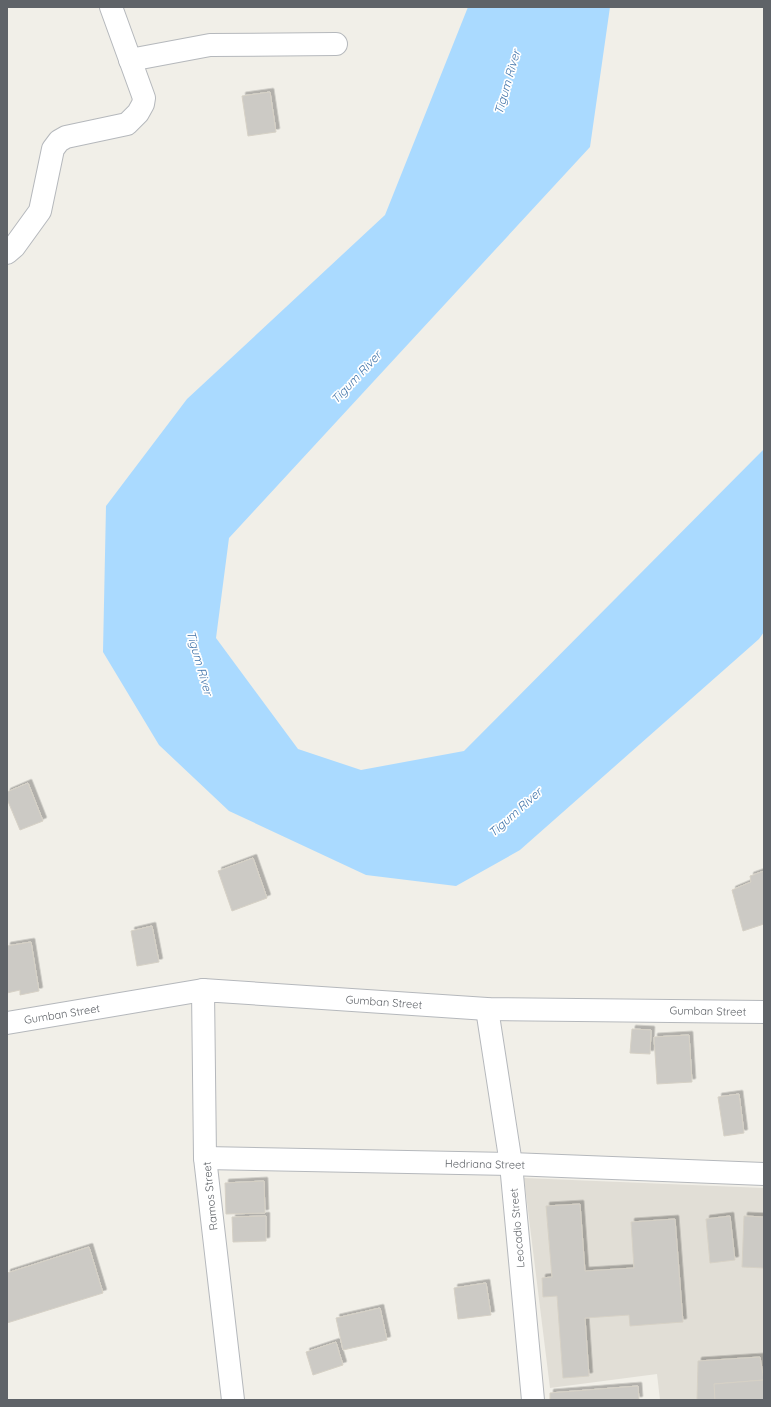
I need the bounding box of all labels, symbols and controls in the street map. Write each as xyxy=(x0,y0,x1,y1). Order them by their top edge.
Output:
water label: Tigum River xyxy=(491,47,524,116)
water label: Tigum River xyxy=(328,347,385,406)
water label: Tigum River xyxy=(184,629,217,698)
water label: Tigum River xyxy=(485,783,546,840)
street label: Gumban Street xyxy=(345,992,423,1012)
street label: Gumban Street xyxy=(23,1001,101,1027)
street label: Gumban Street xyxy=(670,1003,747,1019)
street label: Hedriana Street xyxy=(445,1156,525,1172)
street label: Ramos Street xyxy=(199,1161,221,1231)
street label: Leocadio Street xyxy=(507,1187,527,1268)

